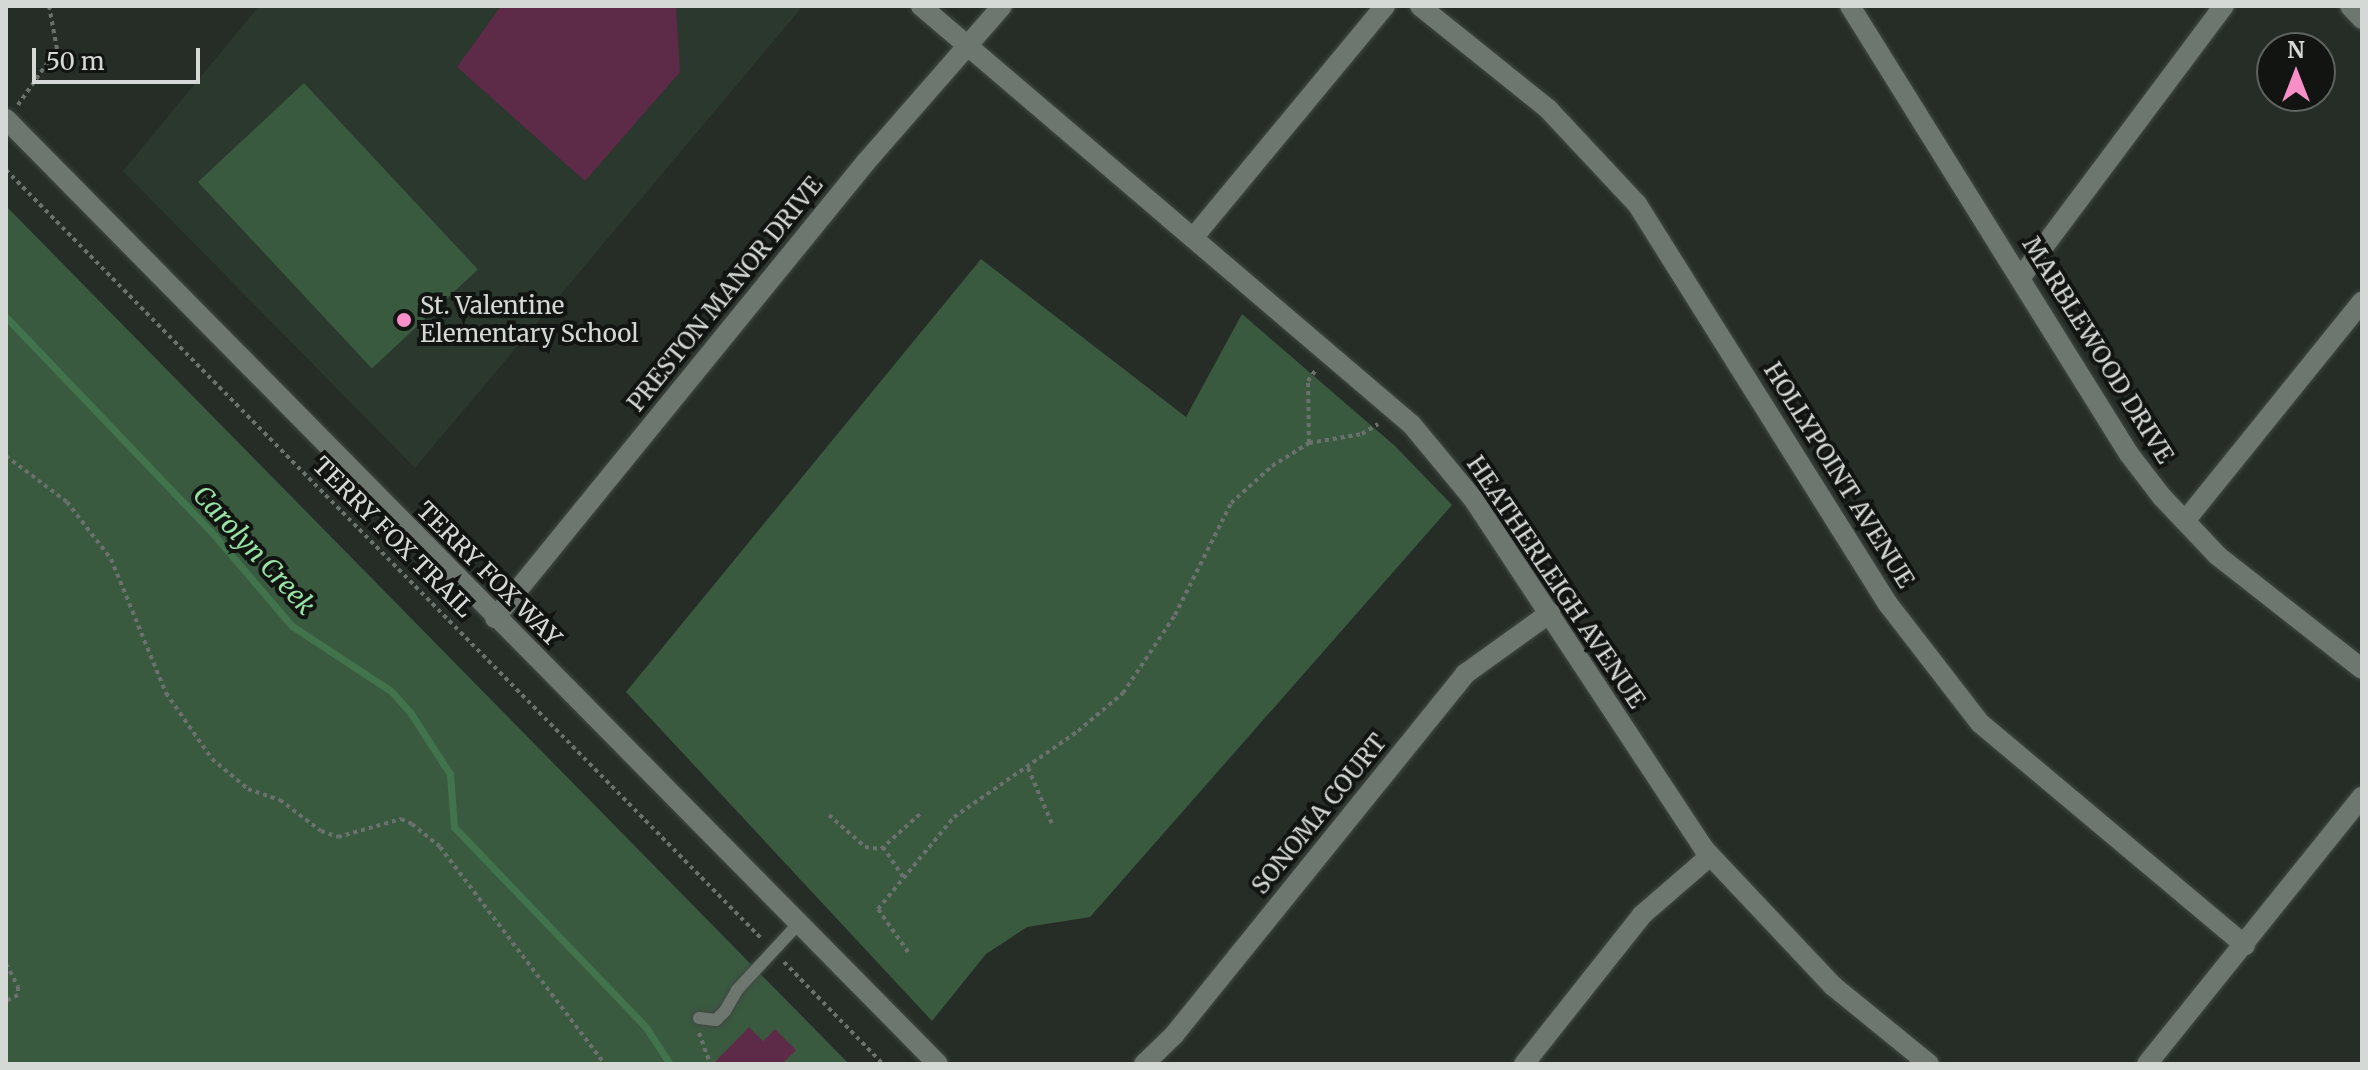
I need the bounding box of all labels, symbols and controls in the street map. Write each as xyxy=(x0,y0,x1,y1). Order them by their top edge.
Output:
scale bar xyxy=(36,32,204,82)
north arrow xyxy=(2256,32,2336,112)
text: N xyxy=(2287,36,2305,64)
text: 50 m xyxy=(46,46,105,77)
street label: PRESTON MANOR DRIVE xyxy=(621,171,829,417)
street label: MARBLEWOOD DRIVE xyxy=(2017,231,2179,469)
place label: St. Valentine Elementary School xyxy=(420,292,639,348)
marker: St. Valentine Elementary School xyxy=(395,311,413,329)
street label: HOLLYPOINT AVENUE xyxy=(1758,357,1920,593)
street label: HEATHERLEIGH AVENUE xyxy=(1461,450,1651,714)
street label: TERRY FOX TRAIL xyxy=(307,451,479,623)
water label: Carolyn Creek xyxy=(187,479,321,621)
street label: TERRY FOX WAY xyxy=(411,496,567,652)
street label: SONOMA COURT xyxy=(1246,728,1392,900)

